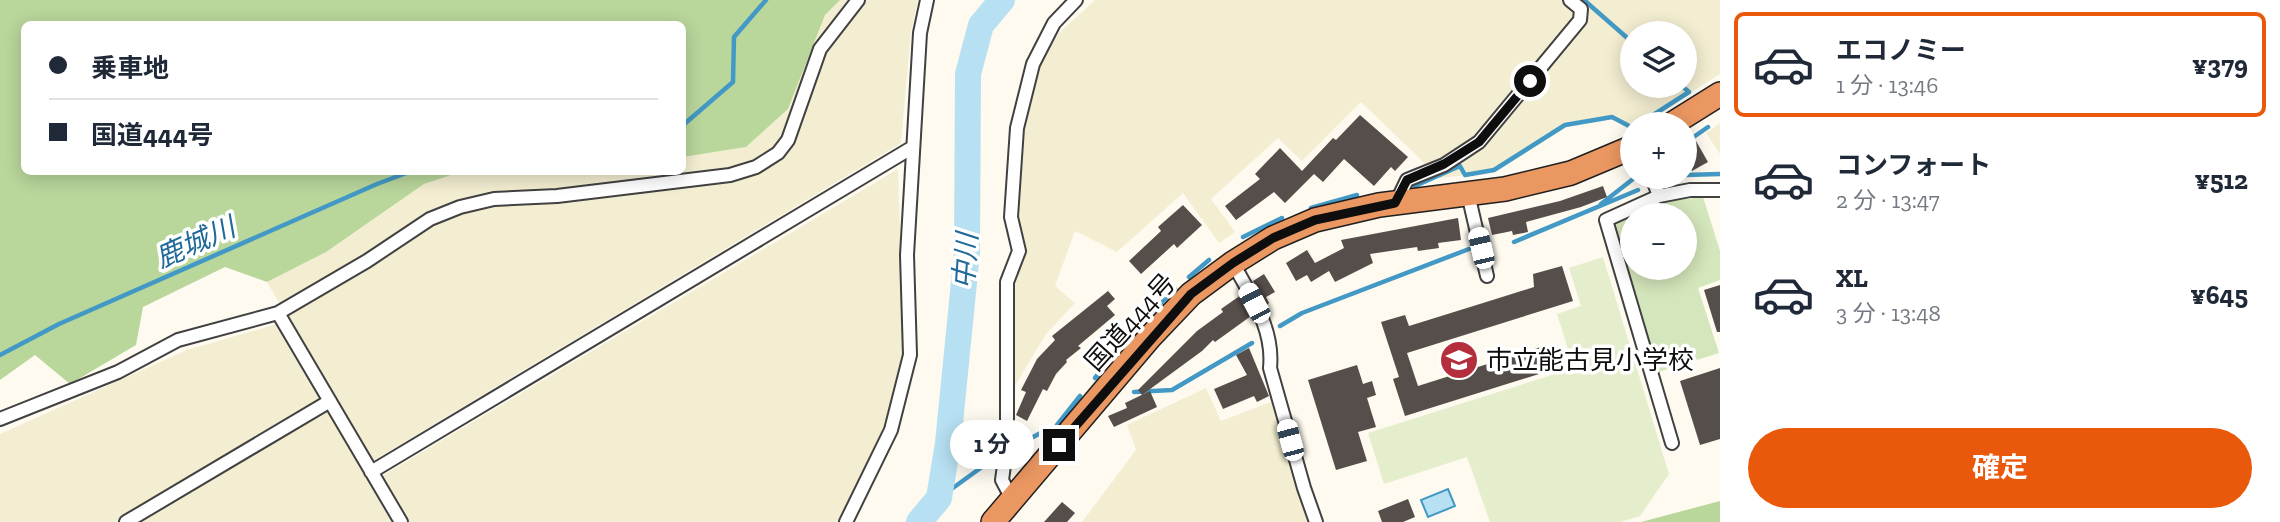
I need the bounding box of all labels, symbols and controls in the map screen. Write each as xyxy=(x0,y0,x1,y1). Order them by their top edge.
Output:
map controls xyxy=(1620,21,1697,280)
button: layers xyxy=(1620,21,1697,98)
icon: car xyxy=(1752,33,1815,96)
text: エコノミー xyxy=(1836,34,1966,66)
text: ¥379 xyxy=(2192,49,2248,81)
text: 乗車地 xyxy=(91,52,169,84)
route start xyxy=(1514,65,1546,97)
text: 1 分 · 13:46 xyxy=(1836,71,1938,99)
button: + xyxy=(1620,112,1697,189)
text: 国道444号 xyxy=(91,119,213,151)
icon: car xyxy=(1752,148,1815,211)
text: コンフォート xyxy=(1836,149,1991,181)
text: ¥512 xyxy=(2194,164,2248,196)
text: 2 分 · 13:47 xyxy=(1836,186,1940,214)
button: − xyxy=(1620,203,1697,280)
water label: 鹿城川 xyxy=(150,209,243,275)
car xyxy=(1467,225,1496,271)
water label: 中川 xyxy=(947,229,984,290)
text: XL xyxy=(1836,262,1868,294)
icon: car xyxy=(1752,263,1815,326)
street label: 国道444号 xyxy=(1078,267,1182,377)
text: ¥645 xyxy=(2190,279,2248,311)
car xyxy=(1235,280,1274,326)
text: 3 分 · 13:48 xyxy=(1836,299,1941,327)
school or university icon: 市立能古見小学校 xyxy=(1438,339,1480,381)
place label: 市立能古見小学校 xyxy=(1486,344,1694,376)
car xyxy=(1275,417,1306,463)
callout: 1 分 xyxy=(950,420,1034,470)
button: 確定 xyxy=(1748,428,2252,508)
route end xyxy=(1043,429,1075,461)
text: 1 分 xyxy=(974,430,1010,458)

